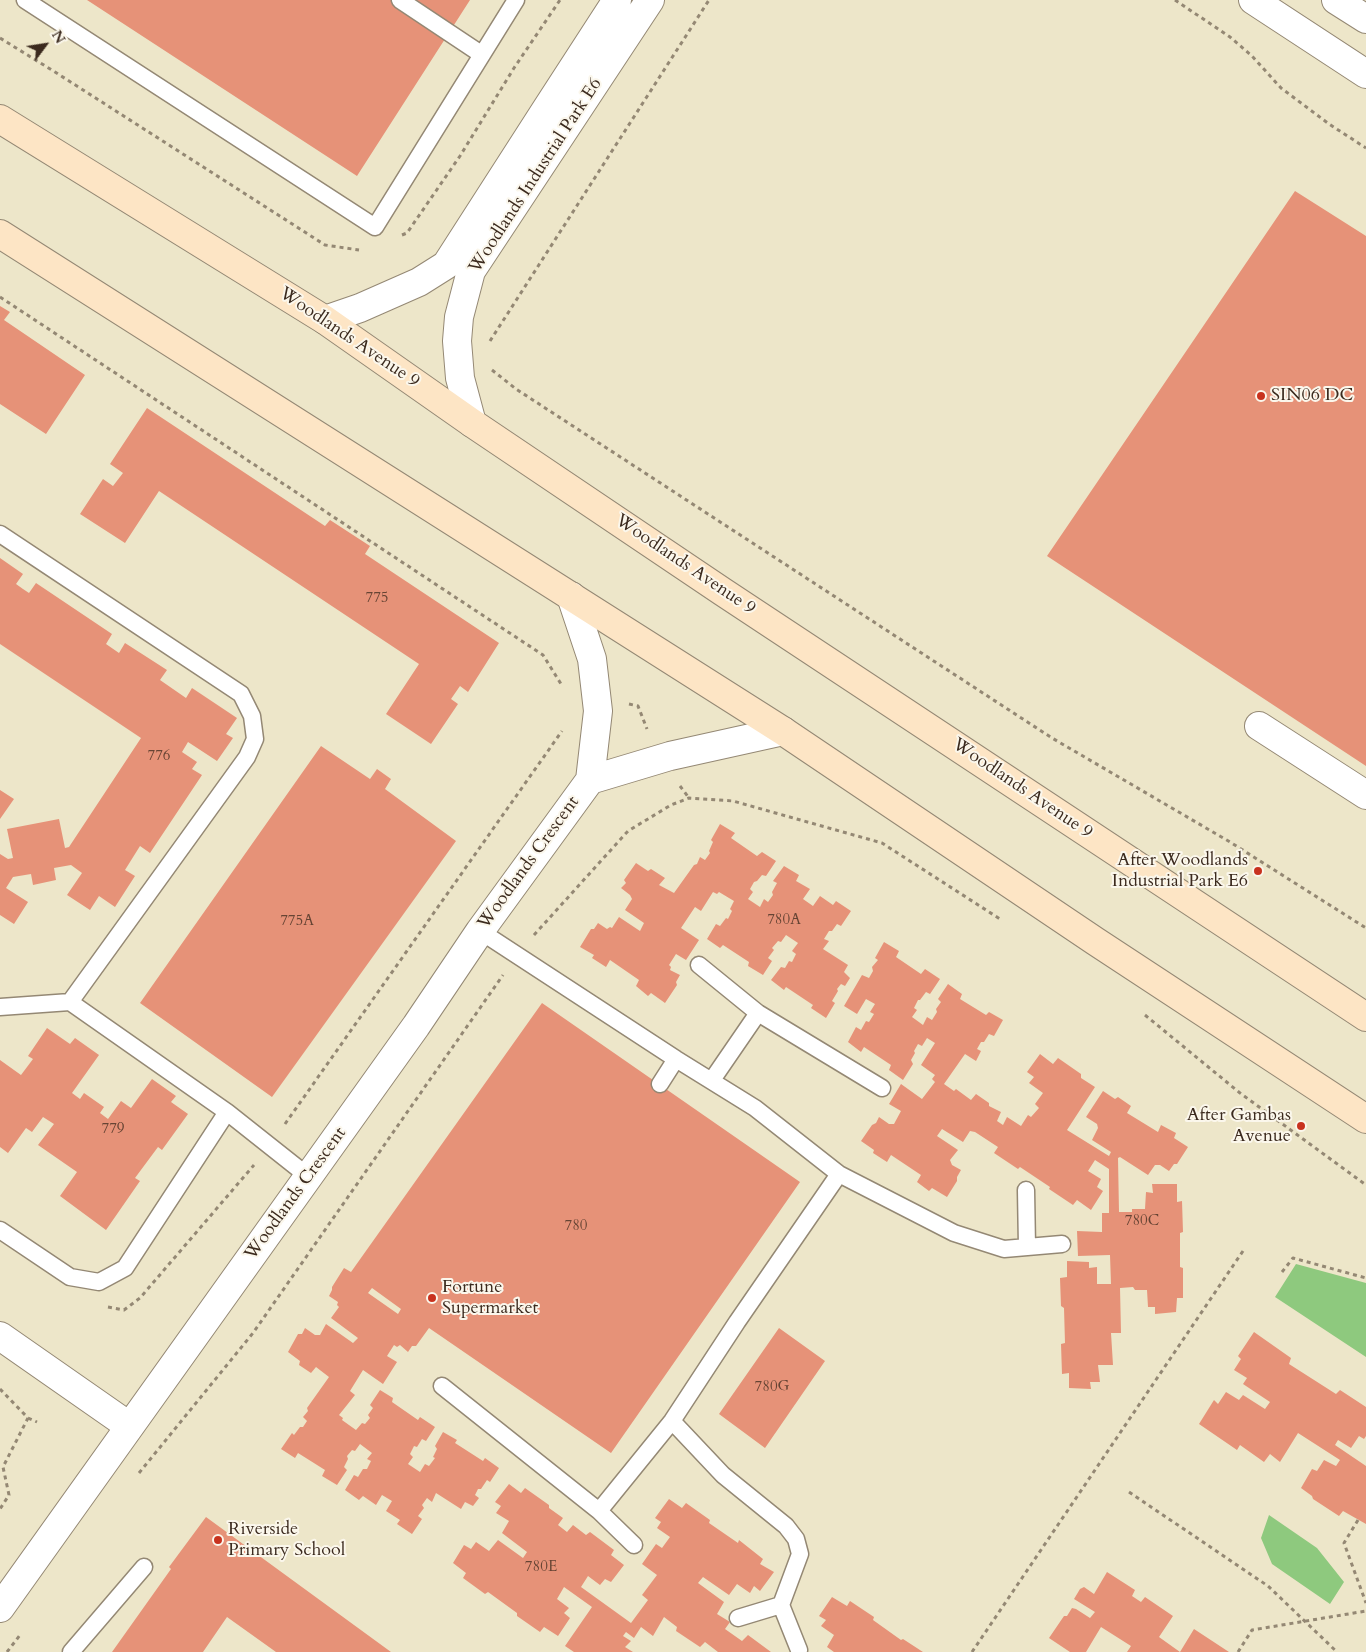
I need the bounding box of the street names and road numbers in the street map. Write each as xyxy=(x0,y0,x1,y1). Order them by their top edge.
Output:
street label: Woodlands Industrial Park E6 xyxy=(465,74,607,278)
street label: Woodlands Avenue 9 xyxy=(275,283,423,393)
street label: Woodlands Avenue 9 xyxy=(611,510,759,620)
street label: Woodlands Avenue 9 xyxy=(948,734,1096,844)
street label: Woodlands Crescent xyxy=(474,792,584,934)
street label: Woodlands Crescent xyxy=(241,1123,351,1265)

